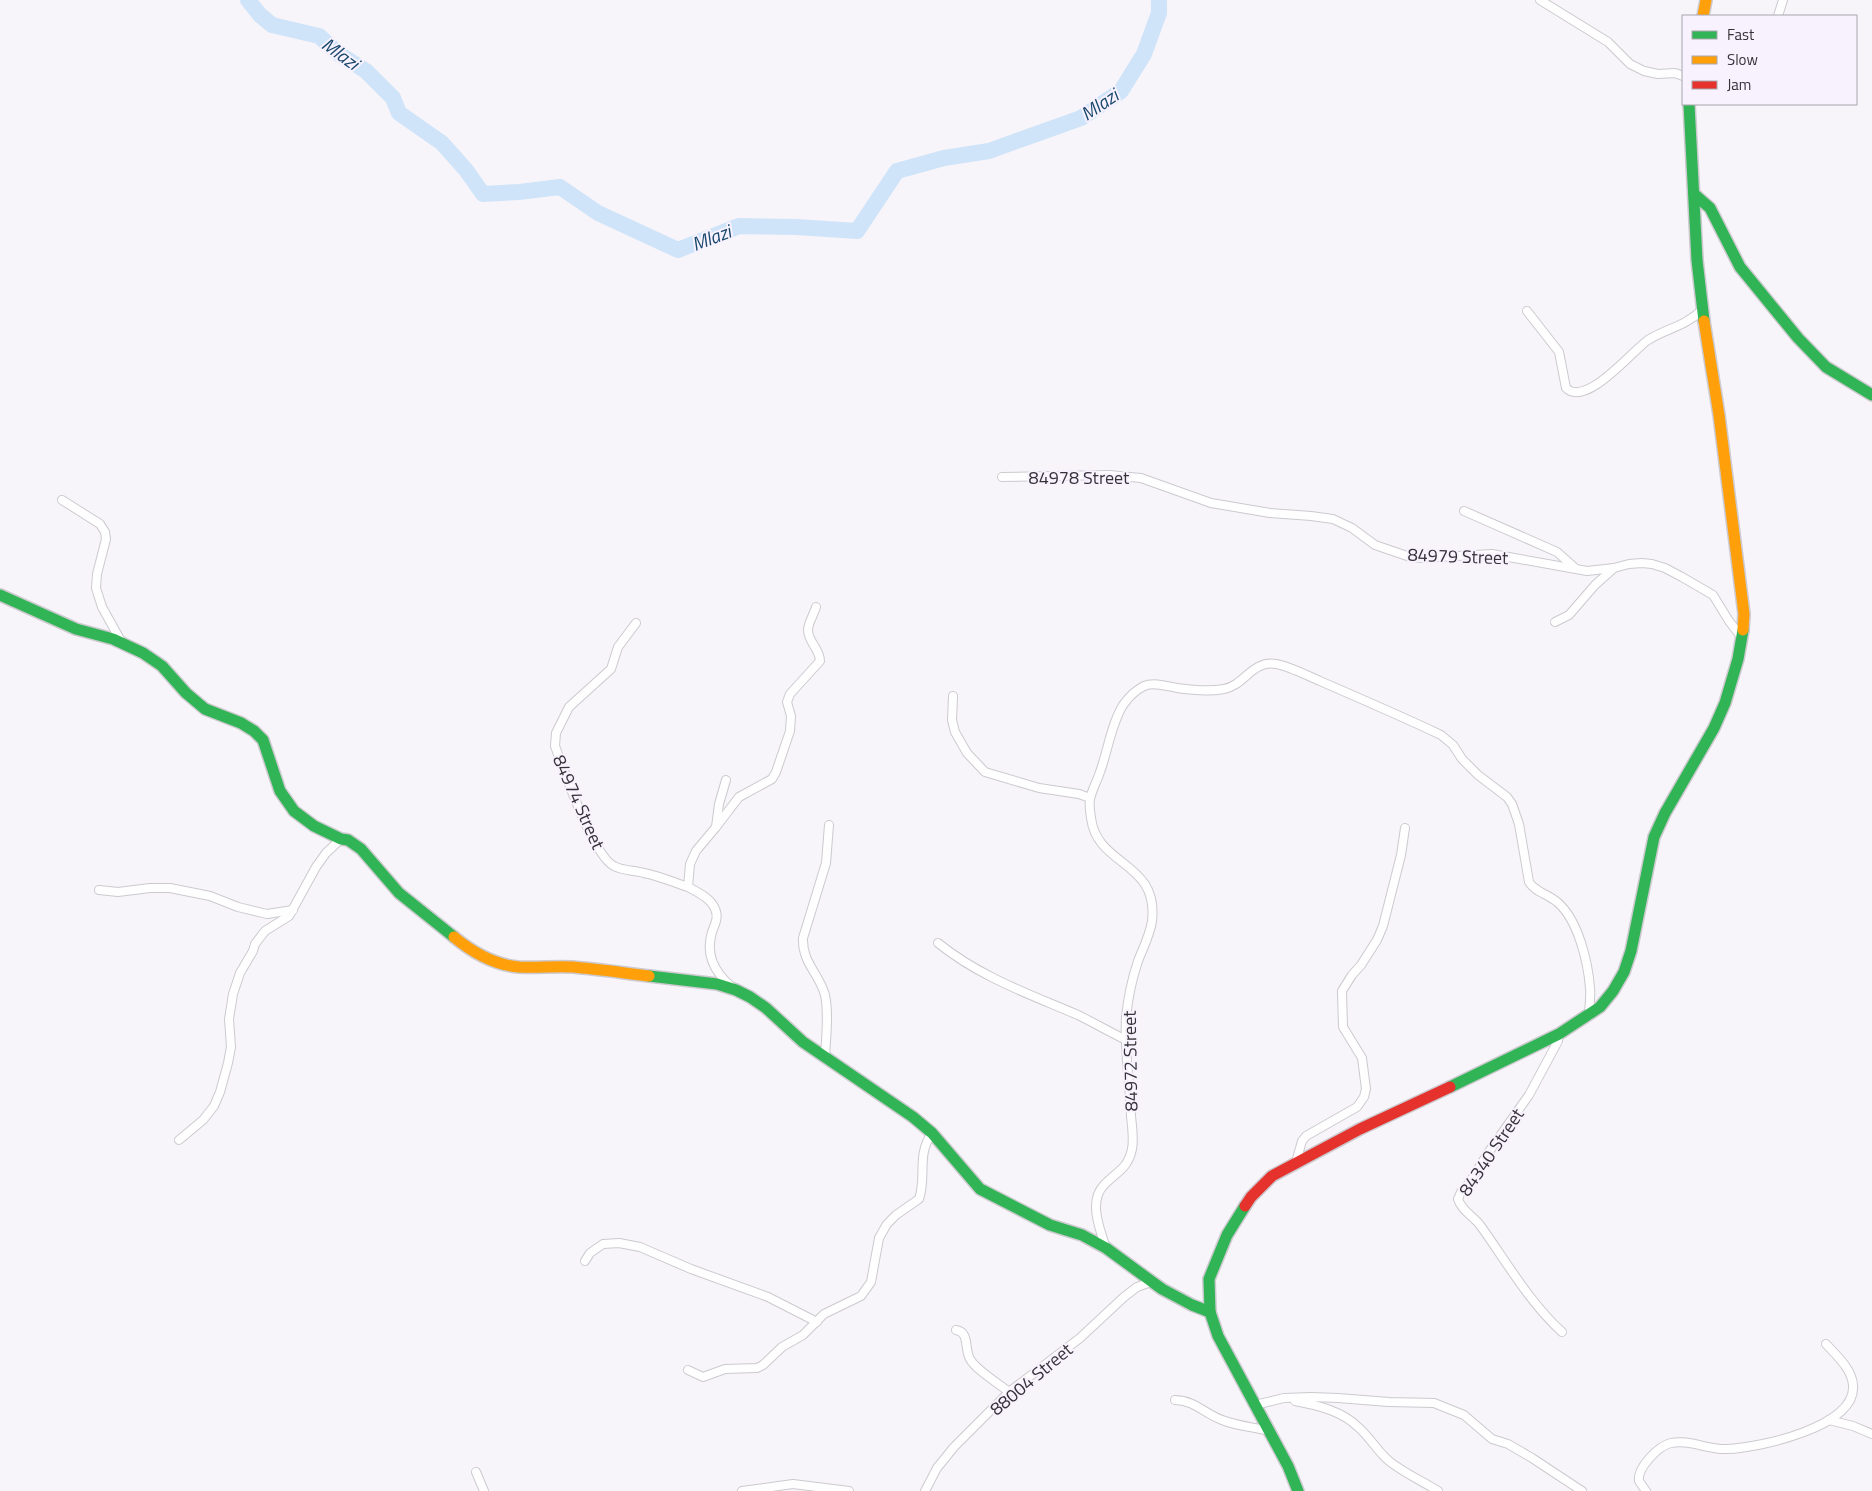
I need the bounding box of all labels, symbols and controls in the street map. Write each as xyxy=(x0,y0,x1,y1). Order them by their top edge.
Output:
legend xyxy=(1682,15,1857,105)
text: Fast xyxy=(1727,23,1755,46)
water label: Mlazi xyxy=(316,29,367,78)
text: Slow xyxy=(1727,48,1758,71)
text: Jam xyxy=(1727,73,1751,96)
water label: Mlazi xyxy=(1074,80,1126,127)
water label: Mlazi xyxy=(687,216,737,258)
street label: 84978 Street xyxy=(1029,464,1130,491)
street label: 84979 Street xyxy=(1407,541,1510,571)
street label: 84974 Street xyxy=(546,750,612,854)
street label: 84972 Street xyxy=(1116,1010,1144,1112)
street label: 84340 Street xyxy=(1452,1102,1531,1201)
street label: 88004 Street xyxy=(984,1336,1079,1422)

